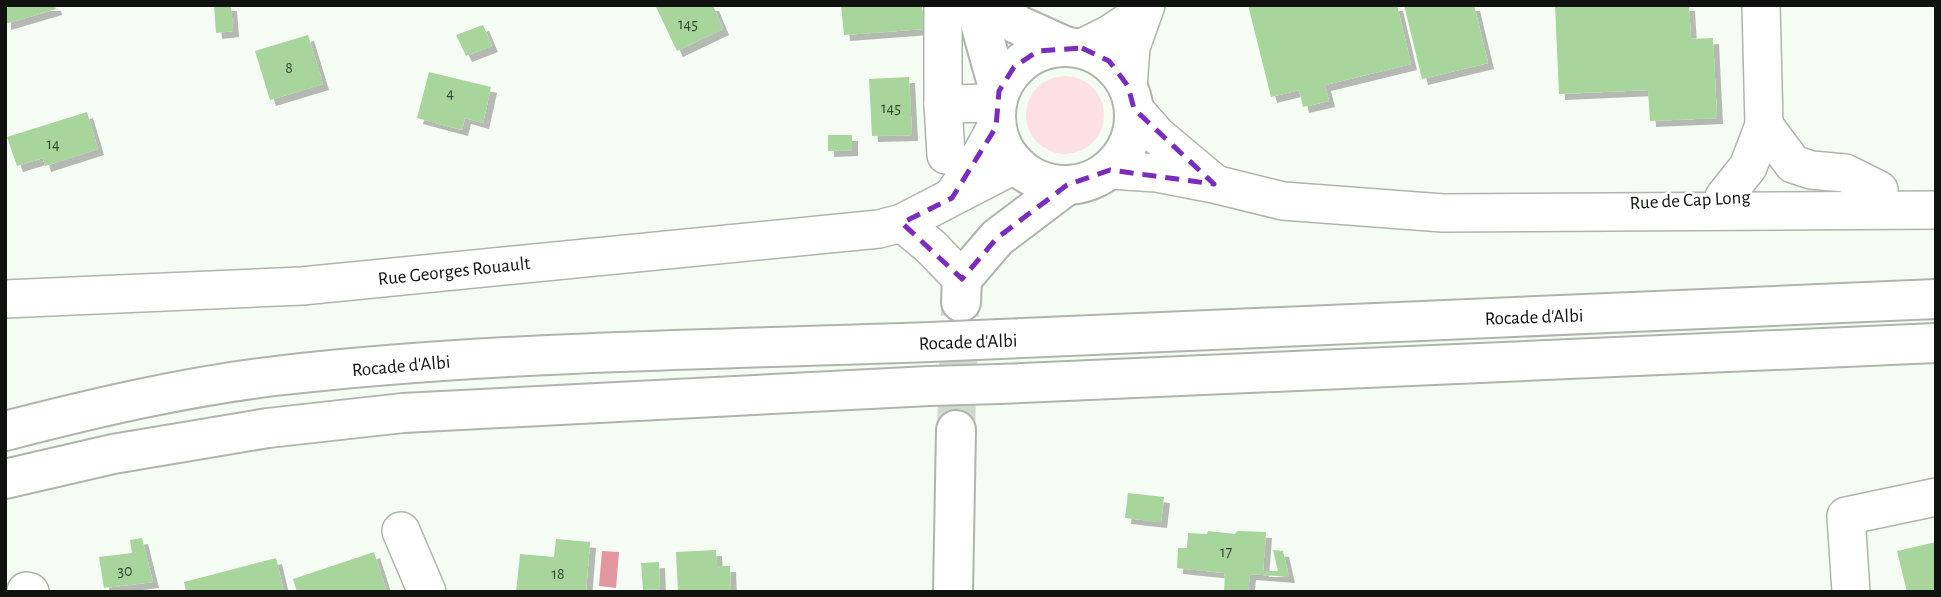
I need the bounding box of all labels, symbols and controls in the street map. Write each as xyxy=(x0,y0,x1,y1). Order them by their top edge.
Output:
house number: 145 xyxy=(678,16,698,32)
house number: 8 xyxy=(285,60,293,76)
house number: 4 xyxy=(446,85,454,101)
house number: 145 xyxy=(881,100,901,116)
house number: 14 xyxy=(46,136,60,152)
street label: Rue de Cap Long xyxy=(1629,188,1752,213)
street label: Rue Georges Rouault xyxy=(377,254,531,289)
street label: Rocade d'Albi xyxy=(1484,306,1584,329)
street label: Rocade d'Albi xyxy=(918,331,1018,354)
street label: Rocade d'Albi xyxy=(351,353,451,380)
house number: 17 xyxy=(1220,544,1232,560)
house number: 30 xyxy=(117,563,133,579)
house number: 18 xyxy=(551,566,565,582)

